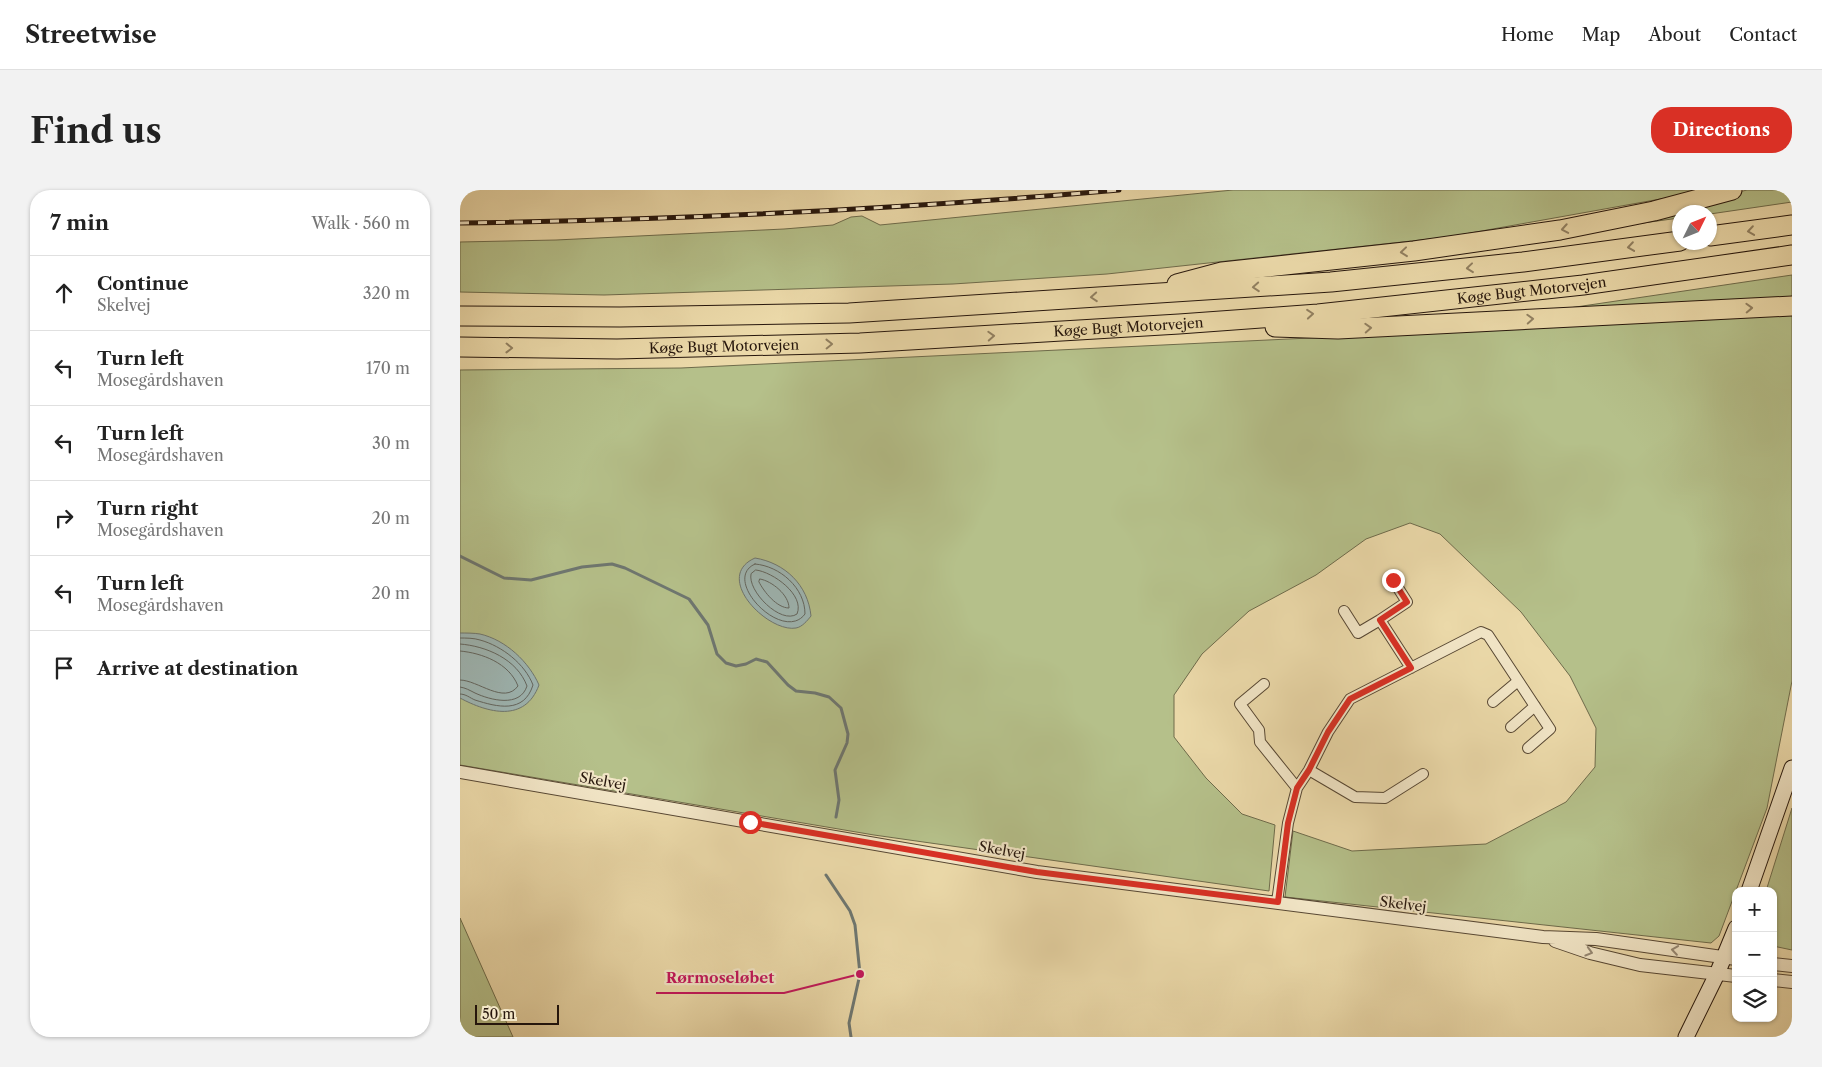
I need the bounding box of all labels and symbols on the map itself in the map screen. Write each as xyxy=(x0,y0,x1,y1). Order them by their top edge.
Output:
north arrow xyxy=(1672,205,1717,250)
one-way arrow xyxy=(1560,223,1569,233)
one-way arrow xyxy=(1746,225,1755,235)
one-way arrow xyxy=(1627,241,1635,252)
one-way arrow xyxy=(1400,246,1408,257)
one-way arrow xyxy=(1466,262,1474,273)
street label: Køge Bugt Motorvejen xyxy=(1456,273,1608,308)
one-way arrow xyxy=(1252,281,1260,292)
one-way arrow xyxy=(1089,292,1097,303)
one-way arrow xyxy=(1745,303,1753,313)
one-way arrow xyxy=(1307,309,1315,320)
street label: Køge Bugt Motorvejen xyxy=(1053,313,1204,340)
one-way arrow xyxy=(1526,314,1534,325)
one-way arrow xyxy=(1364,322,1372,333)
one-way arrow xyxy=(987,330,995,341)
street label: Køge Bugt Motorvejen xyxy=(649,336,799,357)
one-way arrow xyxy=(825,339,833,349)
one-way arrow xyxy=(505,342,513,353)
route end xyxy=(1382,569,1405,592)
street label: Skelvej xyxy=(578,768,628,794)
route start xyxy=(739,811,762,834)
street label: Skelvej xyxy=(977,837,1027,863)
street label: Skelvej xyxy=(1379,892,1427,916)
one-way arrow xyxy=(1671,946,1679,956)
one-way arrow xyxy=(1584,947,1592,957)
callout: Rørmoseløbet xyxy=(656,963,784,993)
text: Rørmoseløbet xyxy=(666,968,774,987)
scale bar xyxy=(475,1002,559,1025)

